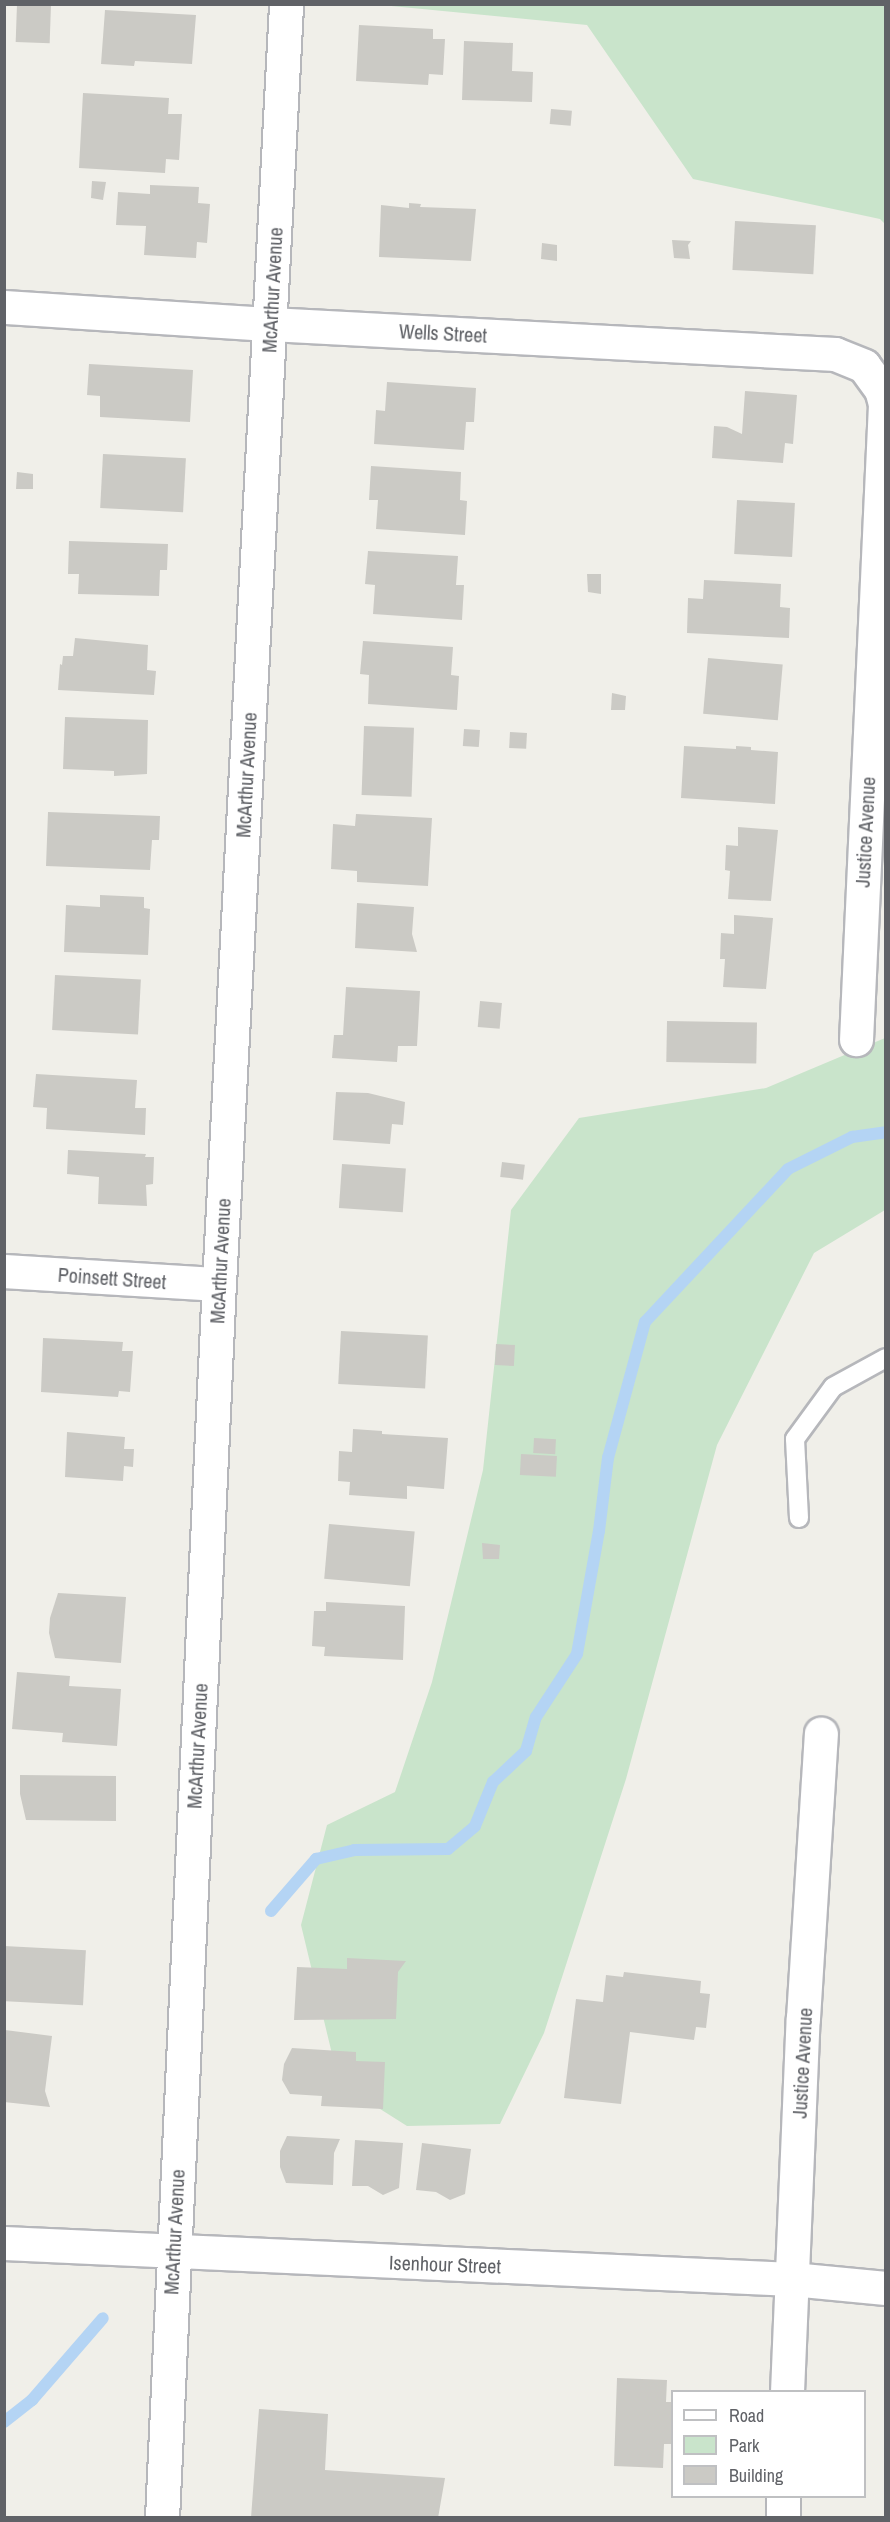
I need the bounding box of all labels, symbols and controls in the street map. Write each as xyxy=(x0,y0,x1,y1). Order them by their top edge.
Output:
street label: McArthur Avenue xyxy=(257,226,287,354)
street label: Wells Street xyxy=(398,319,488,347)
street label: McArthur Avenue xyxy=(231,711,261,839)
street label: Justice Avenue xyxy=(850,776,880,888)
street label: McArthur Avenue xyxy=(205,1197,235,1325)
street label: Poinsett Street xyxy=(57,1262,167,1294)
street label: McArthur Avenue xyxy=(182,1682,212,1810)
street label: Justice Avenue xyxy=(787,2007,817,2119)
street label: McArthur Avenue xyxy=(159,2168,189,2296)
street label: Isenhour Street xyxy=(389,2250,501,2278)
legend xyxy=(671,2390,866,2498)
text: Road xyxy=(729,2403,764,2428)
text: Park xyxy=(729,2433,759,2458)
text: Building xyxy=(729,2463,783,2488)

